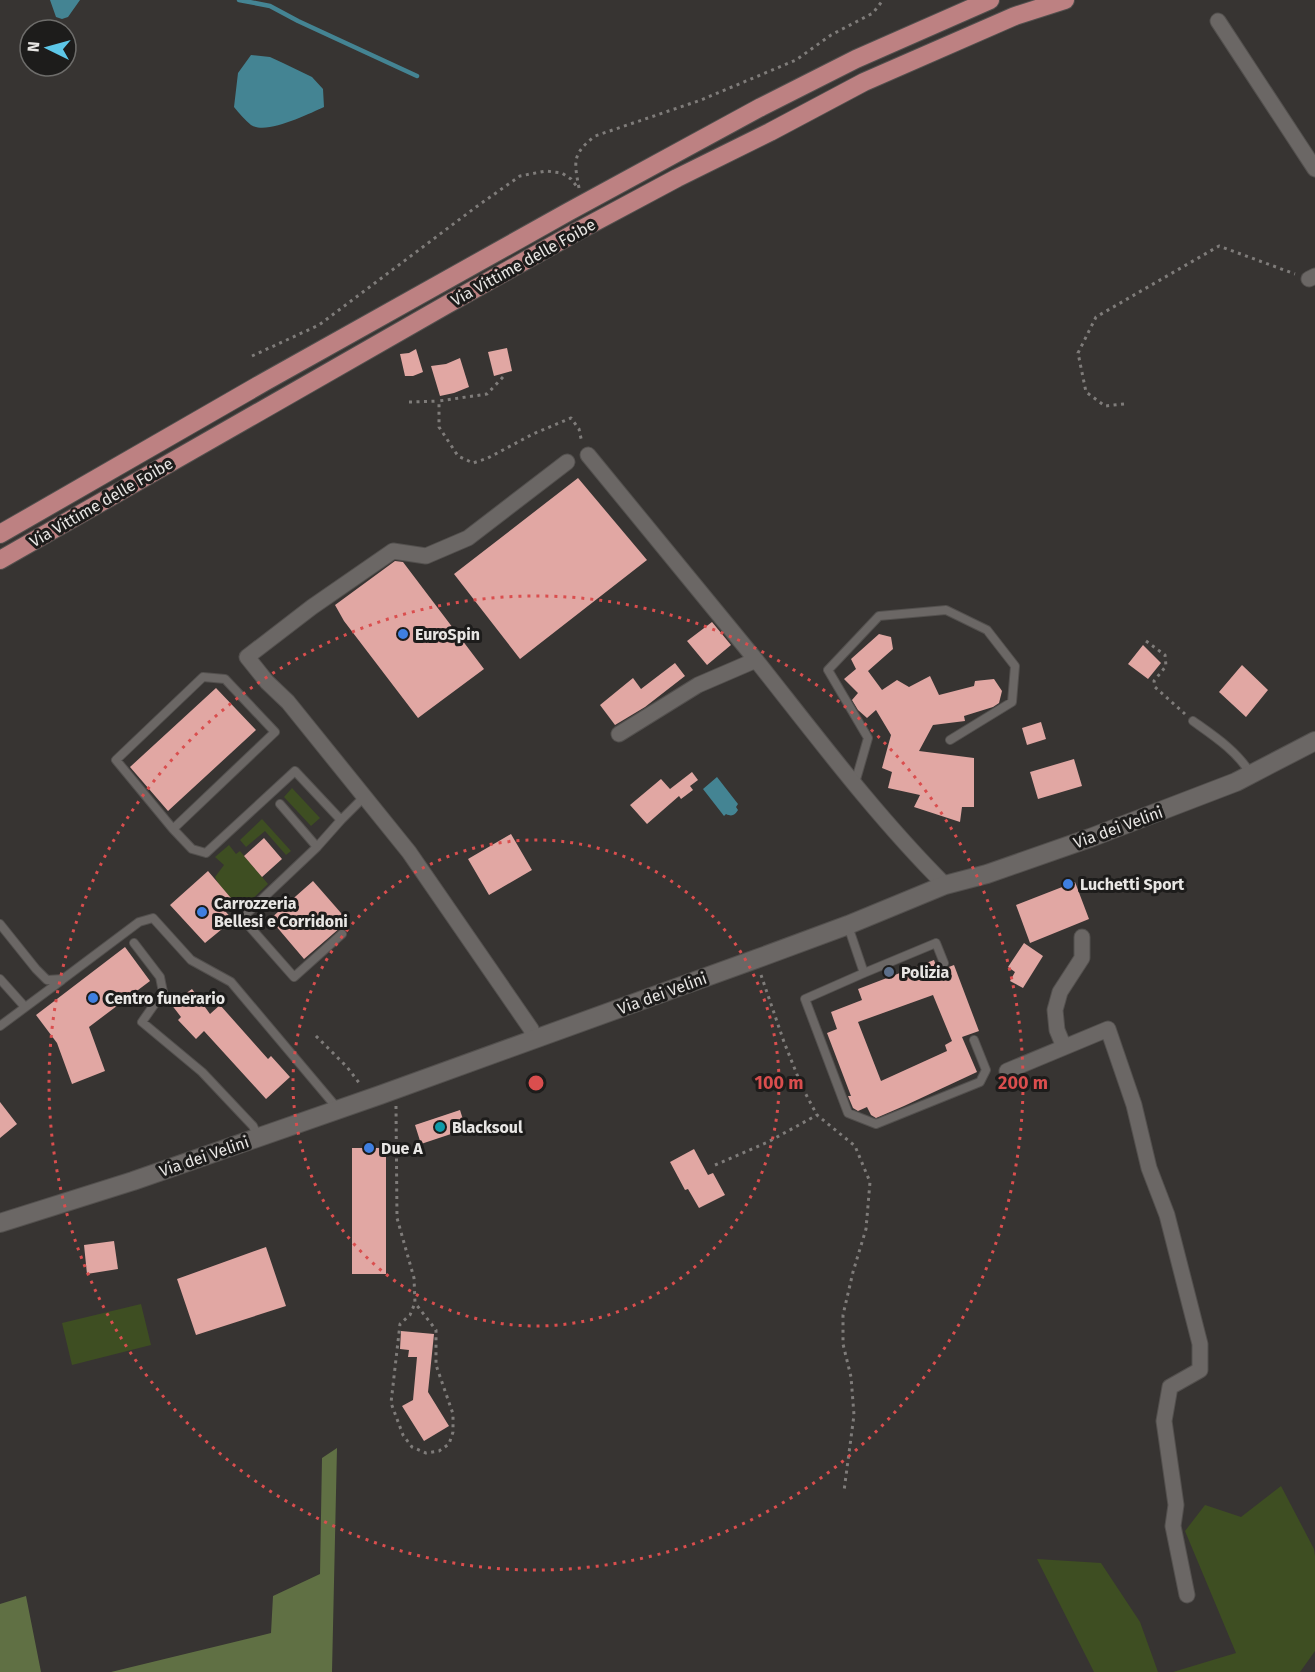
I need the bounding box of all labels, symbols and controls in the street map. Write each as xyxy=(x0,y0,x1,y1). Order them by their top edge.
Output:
north arrow xyxy=(18,18,78,78)
text: N xyxy=(24,41,43,53)
street label: Via Vittime delle Foibe xyxy=(448,215,599,310)
street label: Via Vittime delle Foibe xyxy=(26,454,176,551)
place label: EuroSpin xyxy=(415,625,480,644)
marker: EuroSpin xyxy=(396,627,410,641)
street label: Via dei Velini xyxy=(1071,803,1165,852)
place label: Luchetti Sport xyxy=(1080,875,1185,894)
marker: Luchetti Sport xyxy=(1061,877,1075,891)
place label: Carrozzeria Bellesi e Corridoni xyxy=(214,894,348,931)
marker: Carrozzeria Bellesi e Corridoni xyxy=(195,905,209,919)
place label: Polizia xyxy=(901,963,950,982)
marker: Polizia xyxy=(882,965,896,979)
street label: Via dei Velini xyxy=(615,969,709,1018)
place label: Centro funerario xyxy=(105,989,225,1008)
marker: Centro funerario xyxy=(86,991,100,1005)
text: 100 m xyxy=(755,1072,803,1094)
text: 200 m xyxy=(998,1072,1048,1094)
centre of rings xyxy=(526,1073,546,1093)
place label: Blacksoul xyxy=(452,1118,523,1137)
marker: Blacksoul xyxy=(433,1120,447,1134)
street label: Via dei Velini xyxy=(157,1132,252,1181)
place label: Due A xyxy=(381,1139,423,1158)
marker: Due A xyxy=(362,1141,376,1155)

